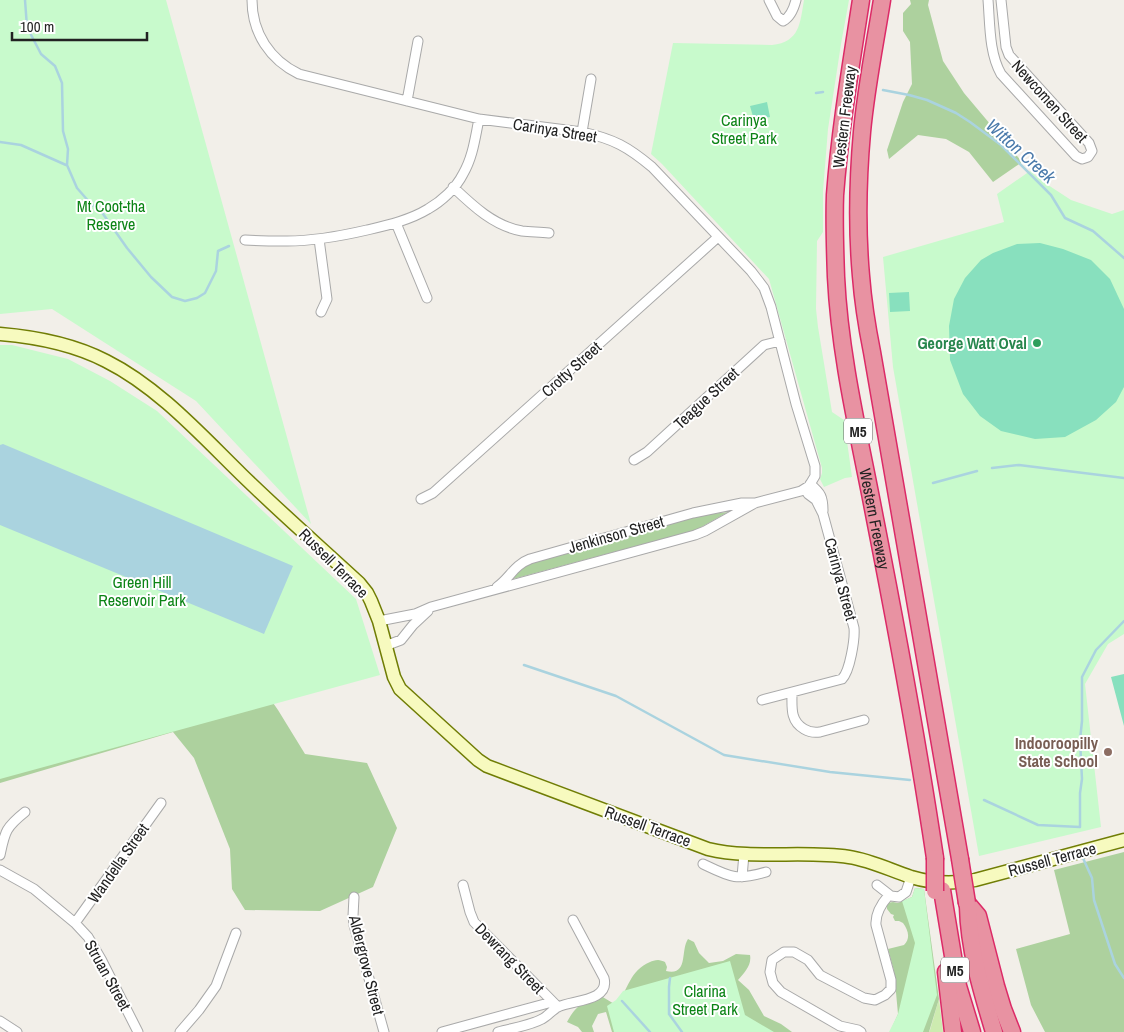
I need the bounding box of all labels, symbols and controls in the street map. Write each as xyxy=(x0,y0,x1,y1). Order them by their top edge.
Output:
scale bar xyxy=(12,10,148,42)
text: 100 m xyxy=(20,16,54,37)
street label: Newcomen Street xyxy=(1007,55,1093,147)
street label: Western Freeway xyxy=(827,64,861,169)
park label: Carinya Street Park xyxy=(711,109,777,149)
street label: Carinya Street xyxy=(512,113,599,148)
water label: Witton Creek xyxy=(981,113,1062,189)
park label: Mt Coot-tha Reserve xyxy=(77,195,146,235)
place label: George Watt Oval xyxy=(917,332,1027,354)
street label: Crotty Street xyxy=(536,336,606,402)
marker: George Watt Oval xyxy=(1031,337,1043,349)
street label: Teague Street xyxy=(669,362,744,434)
road number: M5 xyxy=(844,418,872,444)
street label: Western Freeway xyxy=(854,466,896,572)
street label: Jenkinson Street xyxy=(566,510,667,558)
street label: Russell Terrace xyxy=(294,523,374,603)
street label: Carinya Street xyxy=(819,535,863,623)
park label: Green Hill Reservoir Park xyxy=(98,571,186,611)
place label: Indooroopilly State School xyxy=(1015,732,1099,772)
marker: Indooroopilly State School xyxy=(1102,746,1114,758)
street label: Russell Terrace xyxy=(602,800,694,852)
street label: Wandella Street xyxy=(82,818,154,907)
street label: Russell Terrace xyxy=(1006,837,1098,881)
street label: Aldergrove Street xyxy=(344,912,390,1018)
street label: Dewrang Street xyxy=(470,918,550,999)
street label: Struan Street xyxy=(80,936,137,1014)
road number: M5 xyxy=(941,958,969,982)
park label: Clarina Street Park xyxy=(672,980,738,1020)

